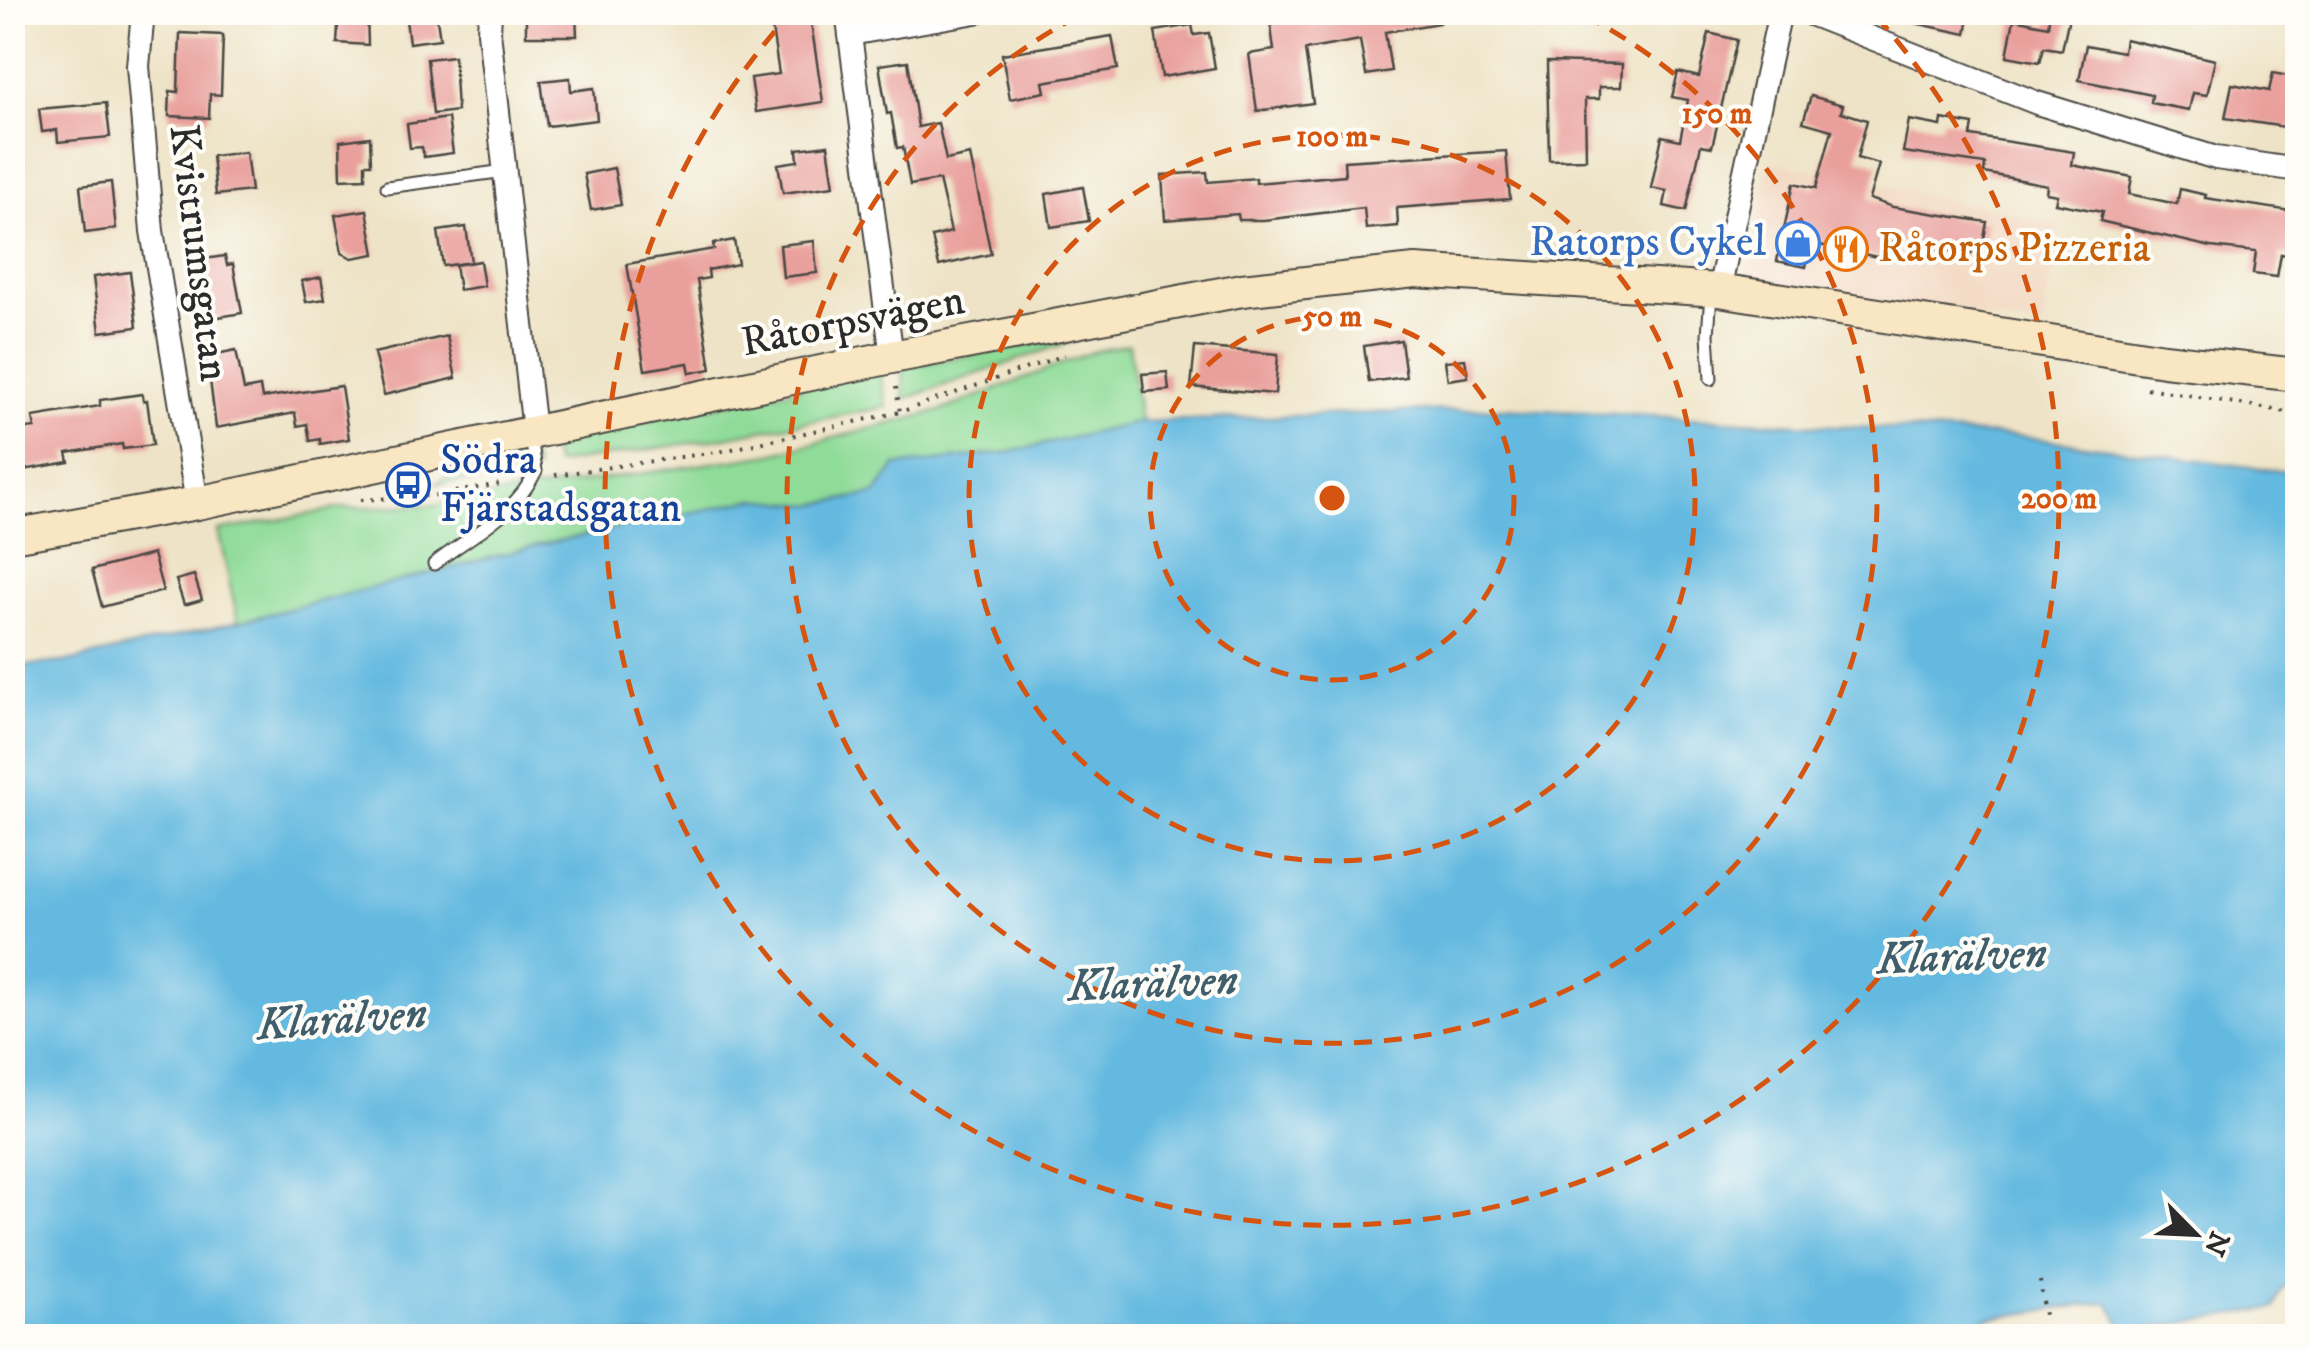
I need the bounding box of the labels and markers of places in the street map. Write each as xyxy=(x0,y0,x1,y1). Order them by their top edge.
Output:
place label: Ratorps Cykel xyxy=(1529,217,1766,269)
shop icon: Ratorps Cykel xyxy=(1775,220,1821,266)
place label: Råtorps Pizzeria xyxy=(1878,223,2151,275)
restaurant icon: Råtorps Pizzeria xyxy=(1823,226,1869,272)
place label: Södra Fjärstadsgatan xyxy=(440,435,681,535)
bus stop icon: Södra Fjärstadsgatan xyxy=(385,462,431,508)
centre of rings xyxy=(1314,480,1350,516)

